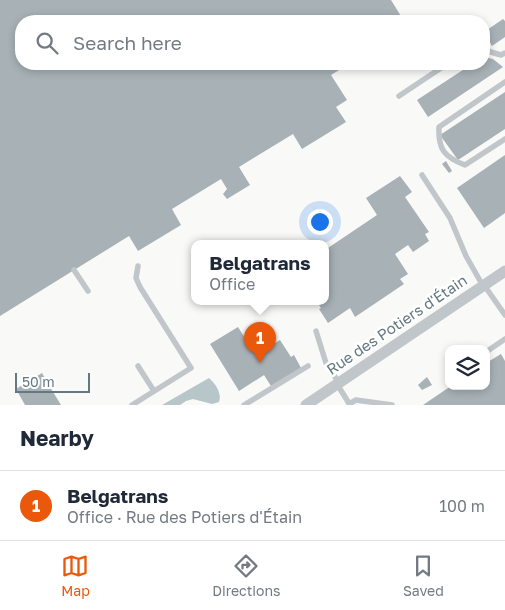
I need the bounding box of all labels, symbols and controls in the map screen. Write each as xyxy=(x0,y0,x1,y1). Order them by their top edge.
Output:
search box xyxy=(15,15,490,70)
icon: search xyxy=(33,29,61,57)
text: Search here xyxy=(73,31,182,54)
your location xyxy=(307,209,333,235)
popup xyxy=(191,240,329,305)
text: Belgatrans xyxy=(209,251,311,274)
street label: Rue des Potiers d'Étain xyxy=(323,270,470,378)
text: Office xyxy=(209,274,255,294)
pin: 1 xyxy=(244,322,276,363)
map controls xyxy=(445,345,490,390)
button: layers xyxy=(445,345,490,390)
scale bar xyxy=(15,370,90,393)
text: 50 m xyxy=(22,373,55,390)
text: Nearby xyxy=(20,425,94,451)
text: Belgatrans xyxy=(67,484,168,507)
text: 1 xyxy=(32,496,40,516)
text: 100 m xyxy=(439,496,485,516)
text: Office · Rue des Potiers d'Étain xyxy=(67,507,302,527)
tab: Map xyxy=(61,552,90,599)
tab: Directions xyxy=(212,552,281,599)
tab: Saved xyxy=(403,552,444,599)

